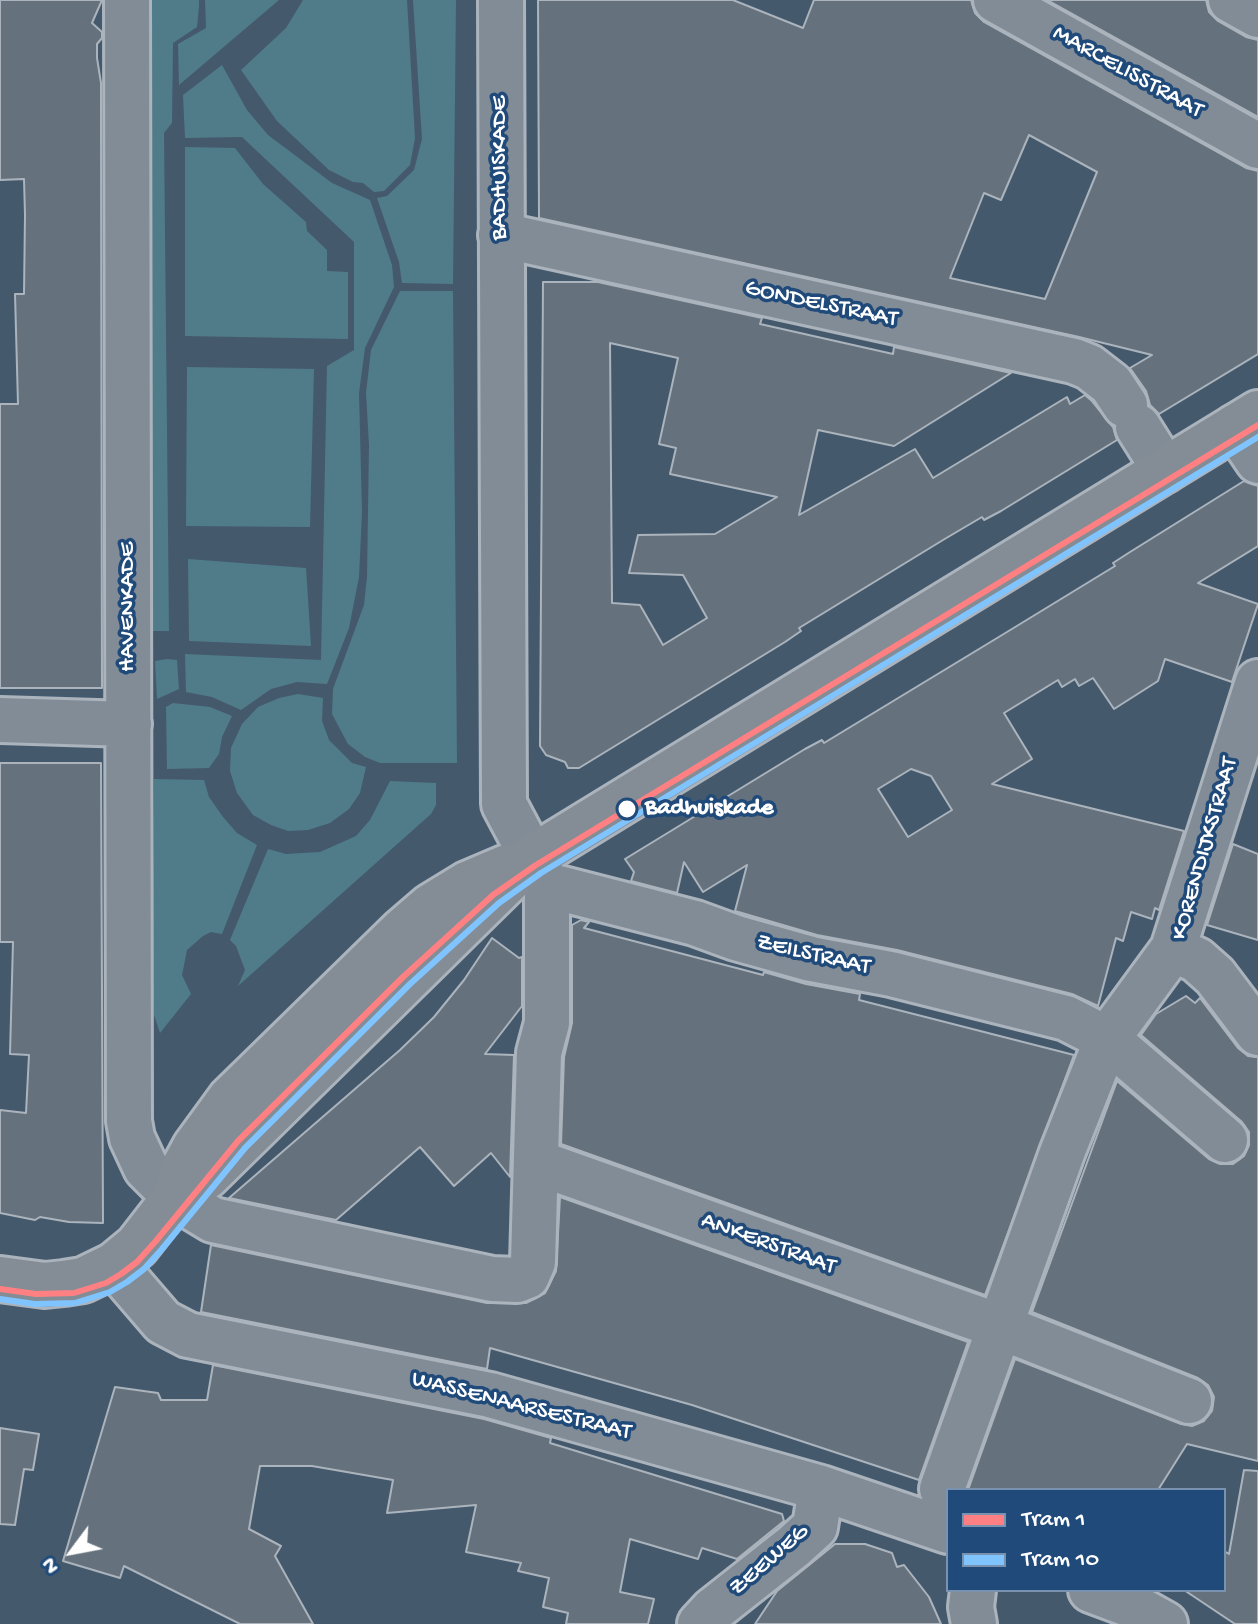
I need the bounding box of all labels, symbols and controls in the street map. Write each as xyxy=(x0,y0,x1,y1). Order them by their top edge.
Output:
street label: MARCELISSTRAAT xyxy=(1047,20,1207,126)
street label: BADHUISKADE xyxy=(487,96,515,240)
street label: GONDELSTRAAT xyxy=(742,275,900,335)
street label: HAVENKADE xyxy=(115,542,143,672)
street label: KORENDIJKSTRAAT xyxy=(1166,754,1246,944)
place label: Badhuiskade xyxy=(645,795,773,823)
marker: Badhuiskade xyxy=(616,798,638,820)
street label: ZEILSTRAAT xyxy=(753,929,873,983)
street label: ANKERSTRAAT xyxy=(697,1207,839,1283)
street label: WASSENAARSESTRAAT xyxy=(408,1366,634,1448)
legend xyxy=(946,1488,1226,1592)
text: Tram 1 xyxy=(1022,1506,1085,1535)
north arrow xyxy=(32,1512,112,1592)
street label: ZEEWEG xyxy=(724,1519,816,1603)
text: Tram 10 xyxy=(1022,1546,1099,1575)
text: N xyxy=(37,1552,66,1578)

